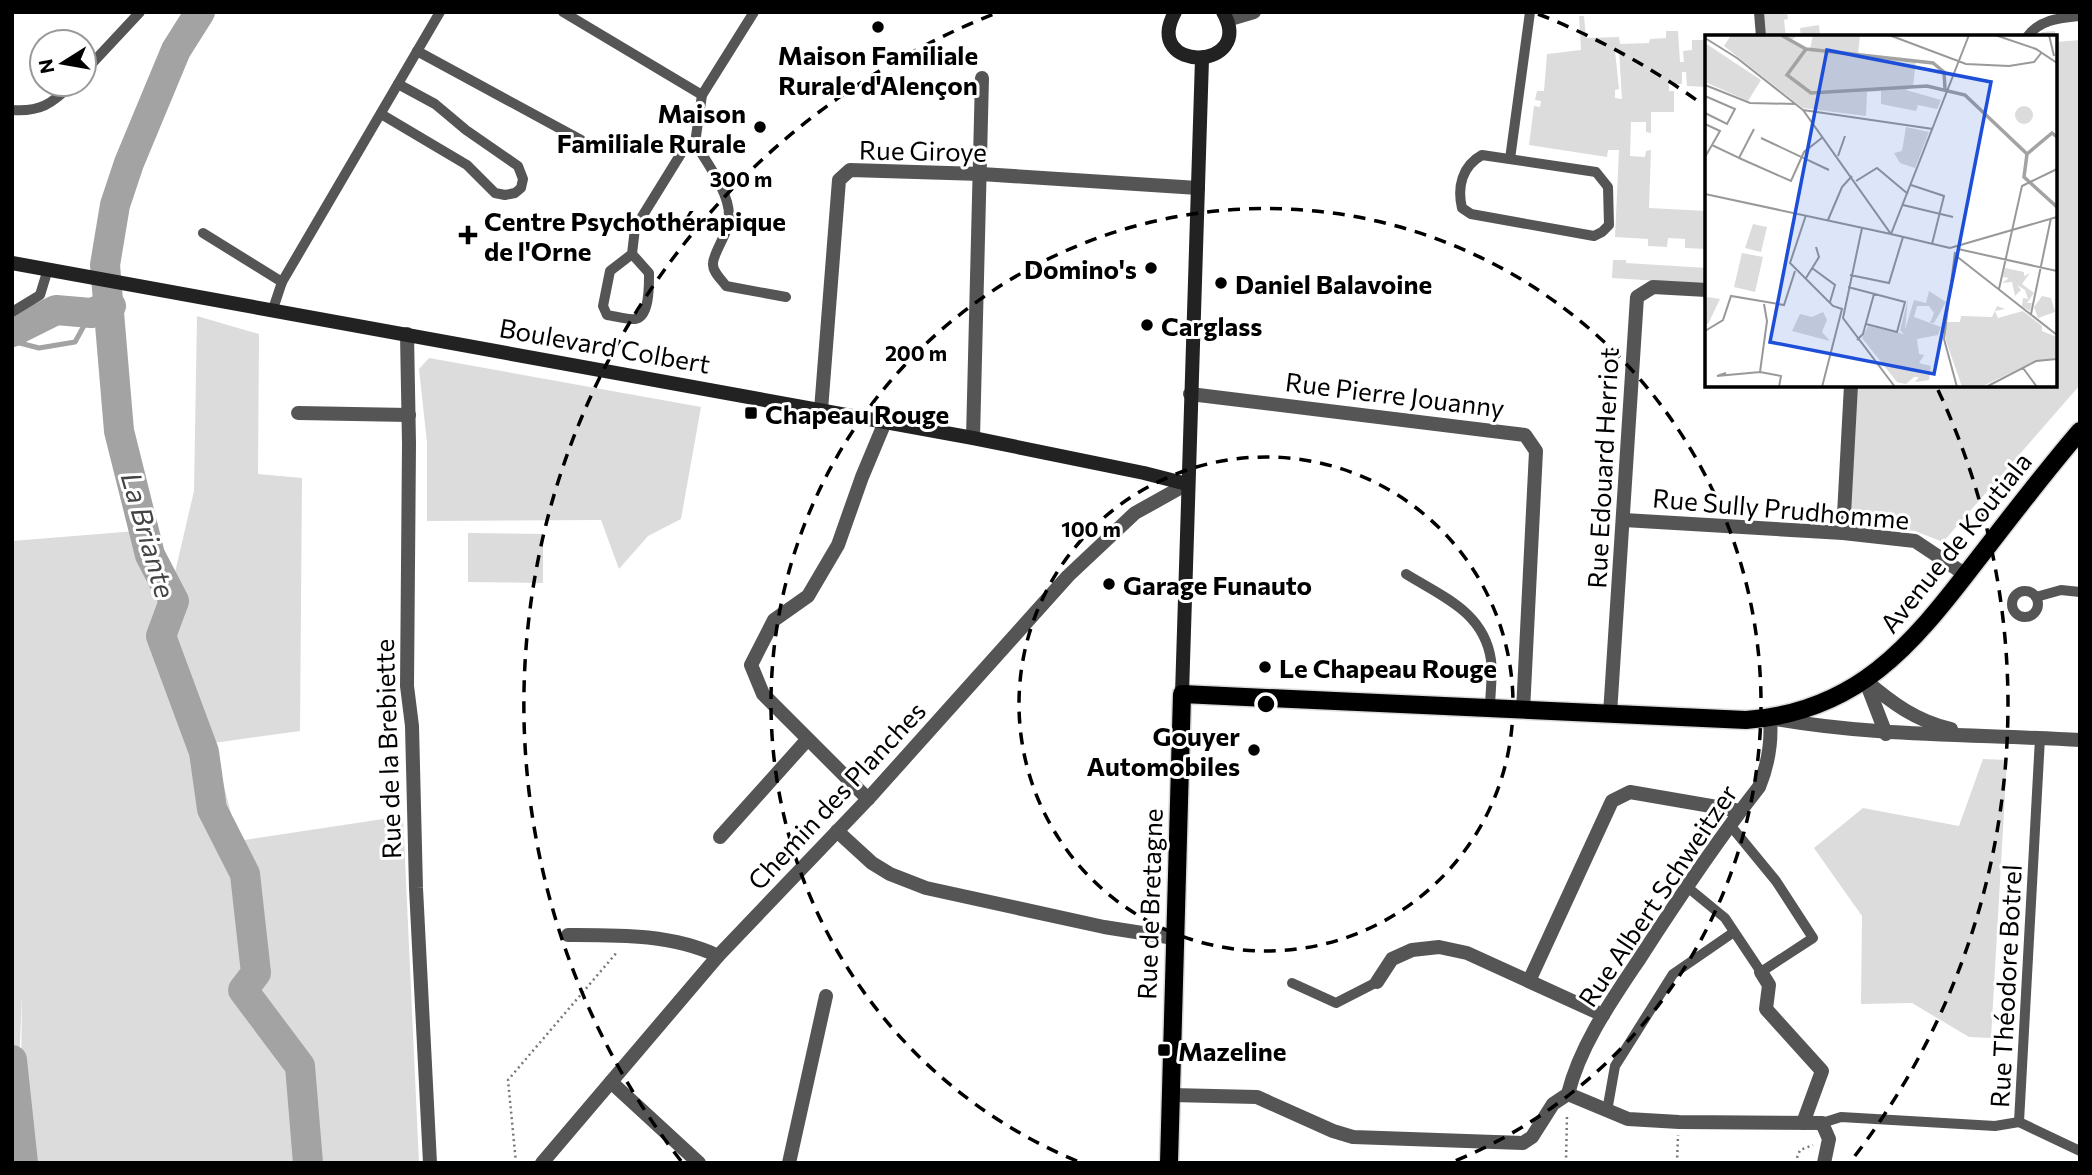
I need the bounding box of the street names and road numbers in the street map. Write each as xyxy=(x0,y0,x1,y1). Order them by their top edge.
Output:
street label: Rue Giroye xyxy=(859,133,987,167)
street label: Boulevard Colbert xyxy=(497,311,713,379)
street label: Rue Edouard Herriot xyxy=(1580,347,1624,589)
street label: Rue Pierre Jouanny xyxy=(1284,365,1506,423)
street label: Avenue de Koutiala xyxy=(1873,446,2037,638)
street label: Rue Sully Prudhomme xyxy=(1651,481,1911,535)
street label: Rue de la Brebiette xyxy=(368,638,406,860)
street label: Chemin des Planches xyxy=(741,695,931,895)
street label: Rue Albert Schweitzer xyxy=(1571,778,1743,1012)
street label: Rue de Bretagne xyxy=(1130,808,1168,1000)
street label: Rue Théodore Botrel xyxy=(1983,864,2027,1108)

